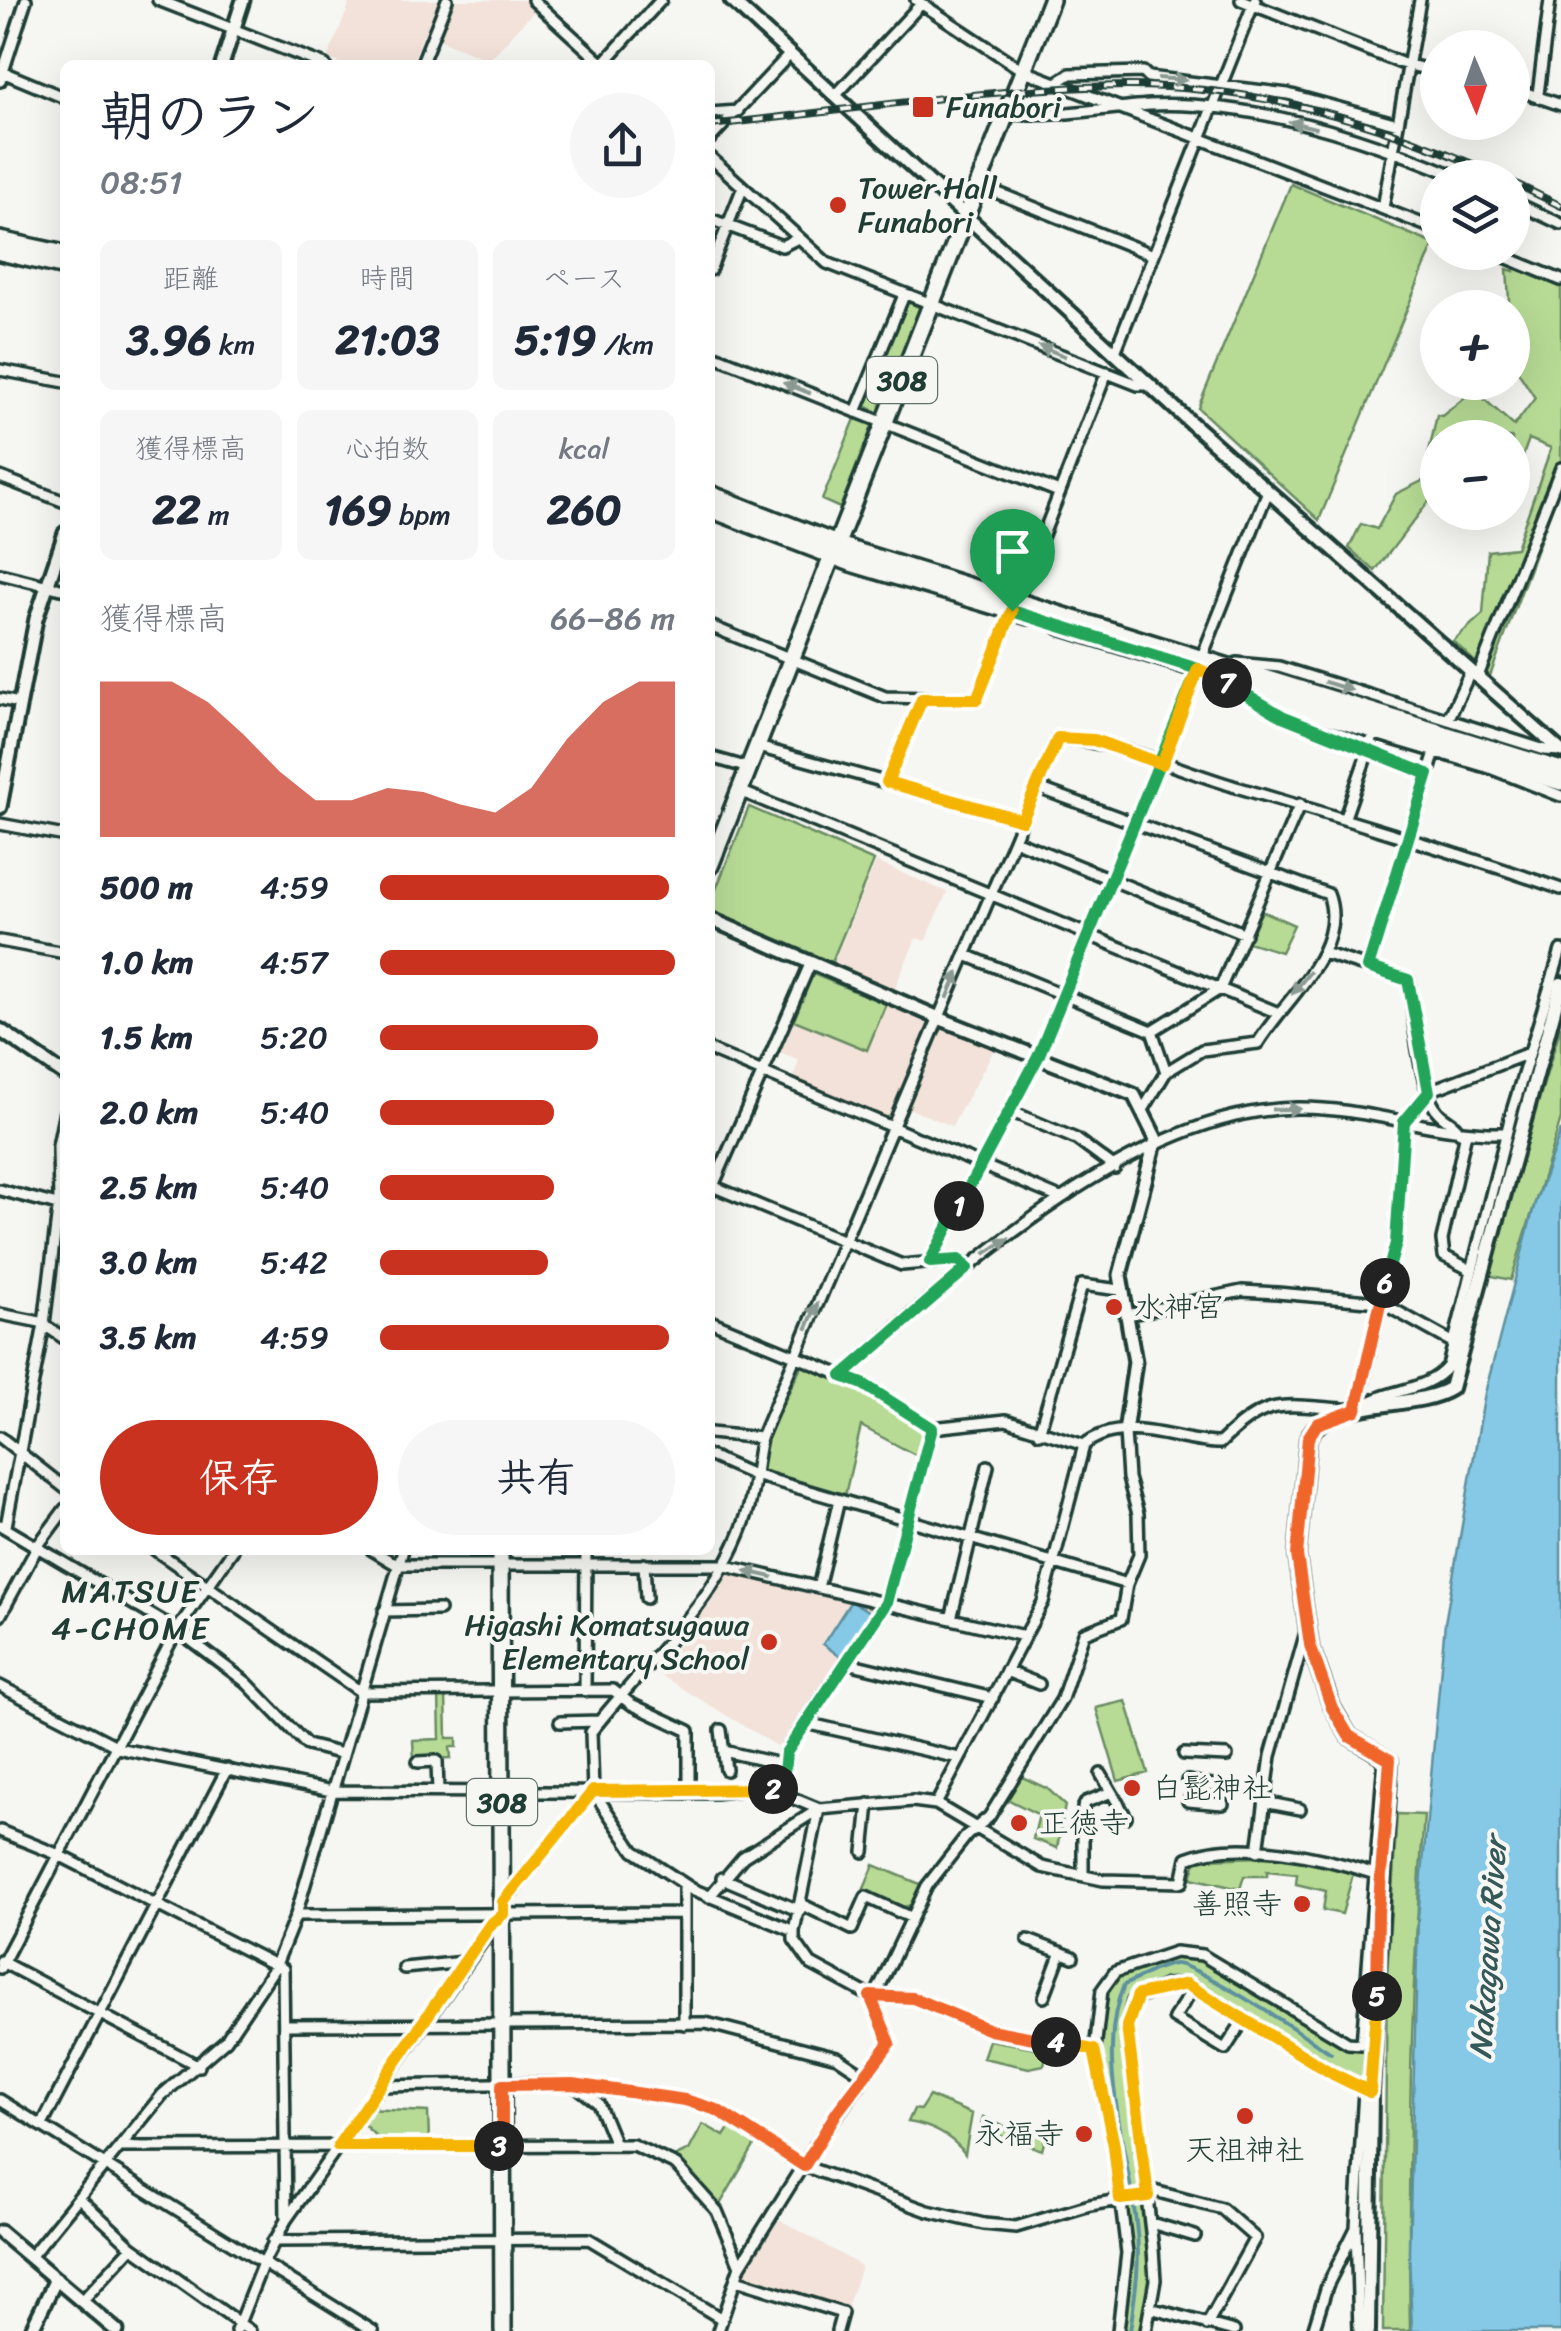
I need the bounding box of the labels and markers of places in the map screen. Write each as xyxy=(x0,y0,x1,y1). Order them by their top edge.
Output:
place label: Funabori xyxy=(946,80,1063,134)
marker: Funabori xyxy=(910,94,936,120)
place label: Tower Hall Funabori xyxy=(858,161,998,249)
marker: Tower Hall Funabori xyxy=(827,194,849,216)
pin xyxy=(970,509,1055,612)
pin: 7 xyxy=(1202,658,1252,708)
pin: 1 xyxy=(934,1181,984,1231)
pin: 6 xyxy=(1360,1258,1410,1308)
place label: 水神宮 xyxy=(1134,1280,1224,1334)
marker: 水神宮 xyxy=(1103,1296,1125,1318)
place label: Higashi Komatsugawa Elementary School xyxy=(465,1598,750,1686)
marker: Higashi Komatsugawa Elementary School xyxy=(758,1631,780,1653)
place label: 白髭神社 xyxy=(1152,1761,1272,1815)
pin: 2 xyxy=(748,1764,798,1814)
marker: 白髭神社 xyxy=(1121,1777,1143,1799)
place label: 正徳寺 xyxy=(1039,1796,1129,1850)
marker: 正徳寺 xyxy=(1008,1812,1030,1834)
place label: 善照寺 xyxy=(1192,1877,1282,1931)
marker: 善照寺 xyxy=(1291,1893,1313,1915)
pin: 5 xyxy=(1352,1971,1402,2021)
pin: 4 xyxy=(1031,2017,1081,2067)
marker: 天祖神社 xyxy=(1234,2105,1256,2127)
place label: 永福寺 xyxy=(974,2107,1064,2161)
pin: 3 xyxy=(474,2121,524,2171)
marker: 永福寺 xyxy=(1073,2123,1095,2145)
place label: 天祖神社 xyxy=(1185,2123,1305,2177)

